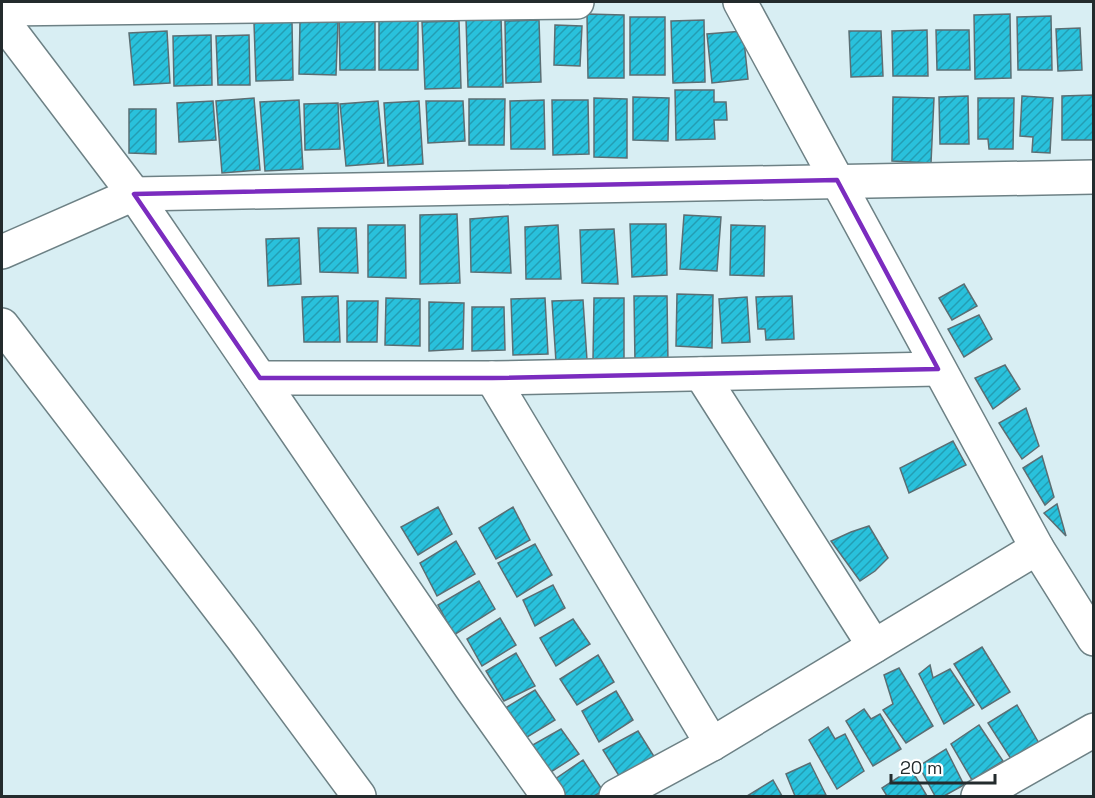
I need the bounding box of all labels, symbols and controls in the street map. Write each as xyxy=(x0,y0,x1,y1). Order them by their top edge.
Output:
scale bar xyxy=(891,747,994,785)
text: 20 m xyxy=(900,756,943,779)

